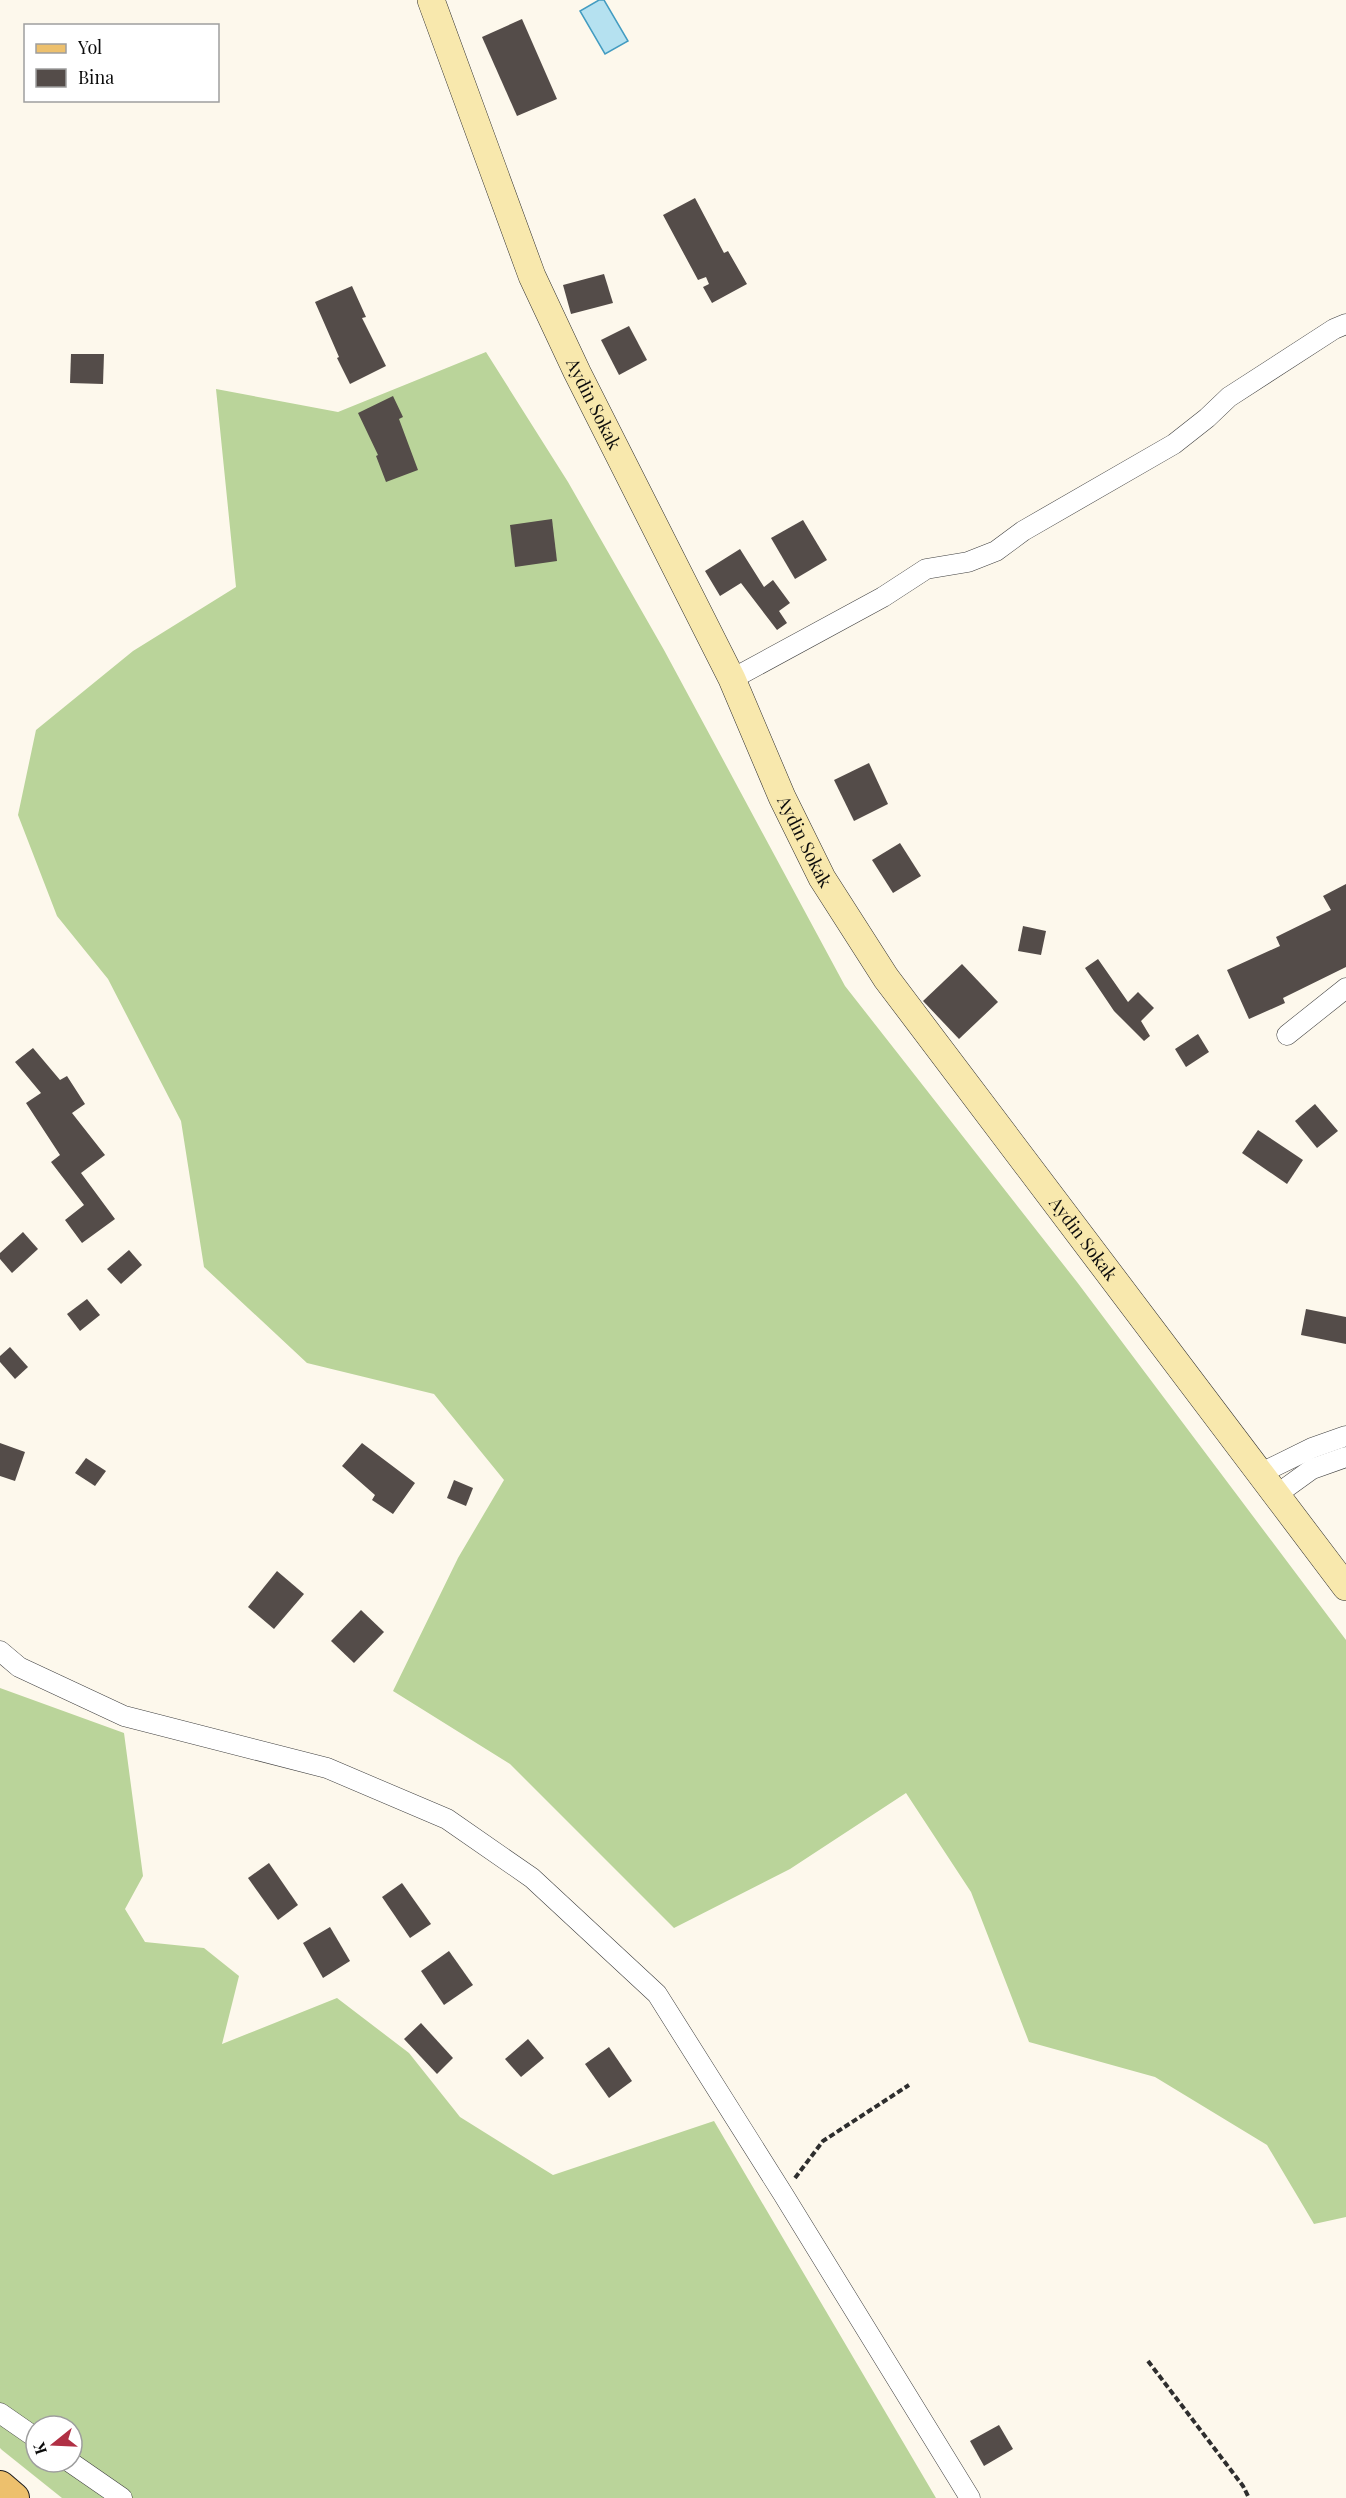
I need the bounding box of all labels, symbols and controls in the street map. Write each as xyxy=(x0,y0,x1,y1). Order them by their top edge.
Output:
legend xyxy=(24,24,219,102)
text: Yol xyxy=(77,35,102,59)
text: Bina xyxy=(78,65,114,89)
street label: Aydin Sokak xyxy=(561,353,627,454)
street label: Aydin Sokak xyxy=(772,791,838,892)
street label: Aydin Sokak xyxy=(1044,1191,1123,1285)
north arrow xyxy=(24,2414,84,2474)
text: K xyxy=(27,2440,51,2457)

